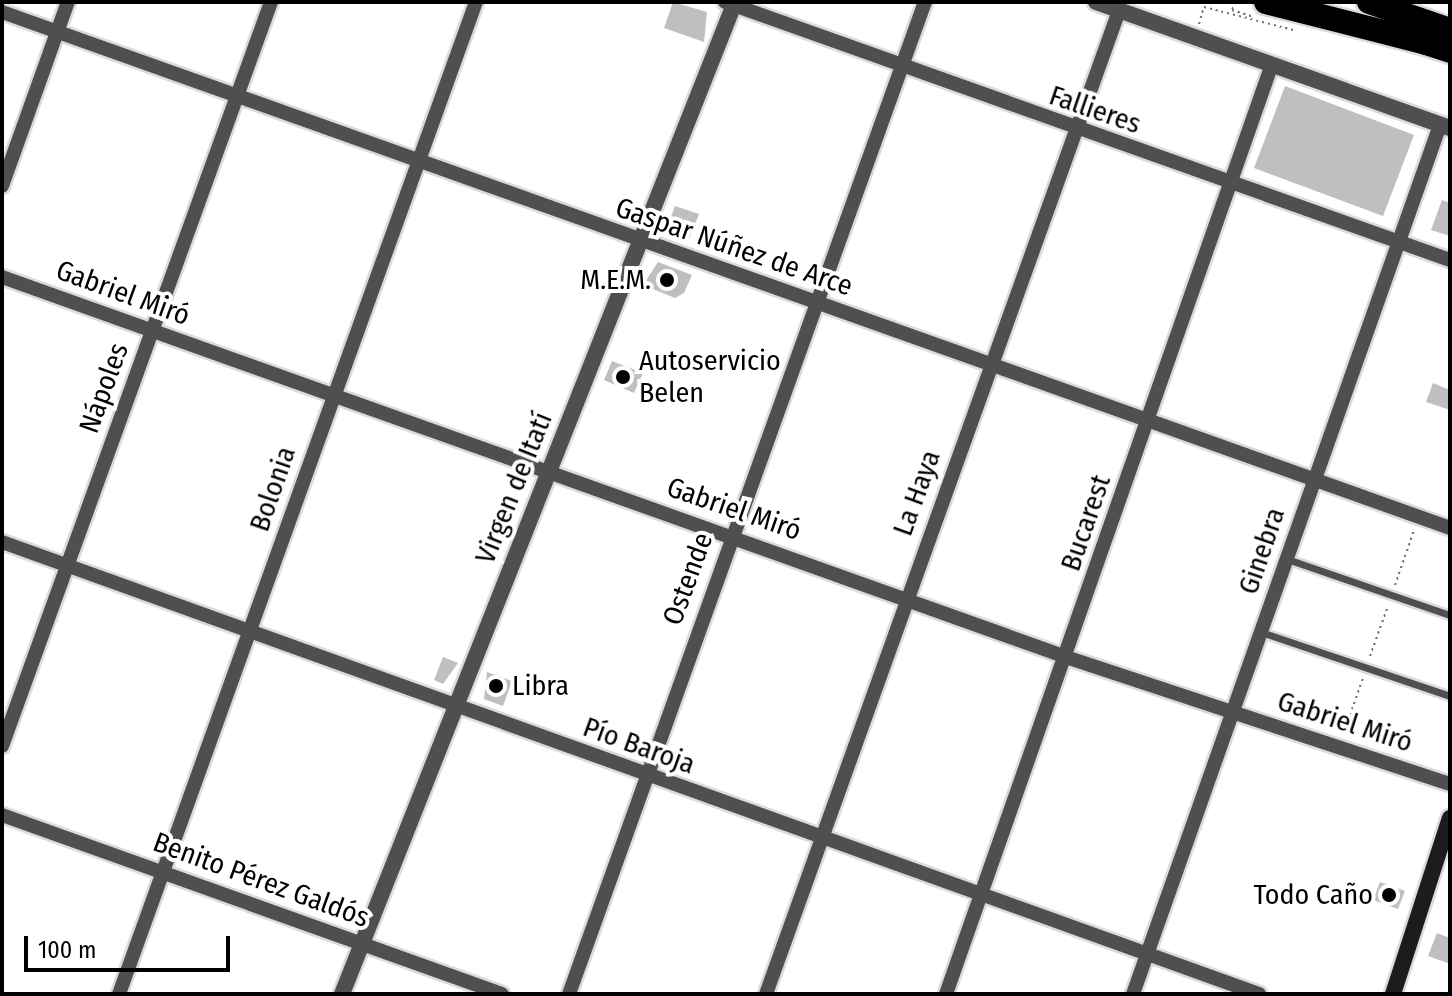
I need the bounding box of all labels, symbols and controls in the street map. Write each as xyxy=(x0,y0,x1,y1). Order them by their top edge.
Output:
street label: Fallieres xyxy=(1045,79,1145,141)
street label: Gaspar Núñez de Arce xyxy=(611,191,857,303)
street label: Gabriel Miró xyxy=(51,253,195,333)
place label: M.E.M. xyxy=(580,263,651,297)
marker: M.E.M. xyxy=(658,271,676,289)
street label: Nápoles xyxy=(72,338,136,438)
place label: Autoservicio Belen xyxy=(639,344,781,410)
marker: Autoservicio Belen xyxy=(614,368,632,386)
street label: Virgen de Itatí xyxy=(468,407,560,569)
street label: Bolonia xyxy=(243,442,303,536)
street label: La Haya xyxy=(886,446,948,540)
street label: Gabriel Miró xyxy=(662,470,806,548)
street label: Bucarest xyxy=(1054,471,1118,575)
street label: Ginebra xyxy=(1232,503,1292,599)
street label: Ostende xyxy=(656,528,720,630)
place label: Libra xyxy=(512,669,569,703)
marker: Libra xyxy=(487,677,505,695)
street label: Gabriel Miró xyxy=(1273,684,1417,760)
street label: Pío Baroja xyxy=(579,710,699,782)
street label: Benito Pérez Galdós xyxy=(148,825,374,935)
place label: Todo Caño xyxy=(1253,878,1373,912)
marker: Todo Caño xyxy=(1380,886,1398,904)
scale bar xyxy=(28,920,234,970)
text: 100 m xyxy=(38,936,96,964)

